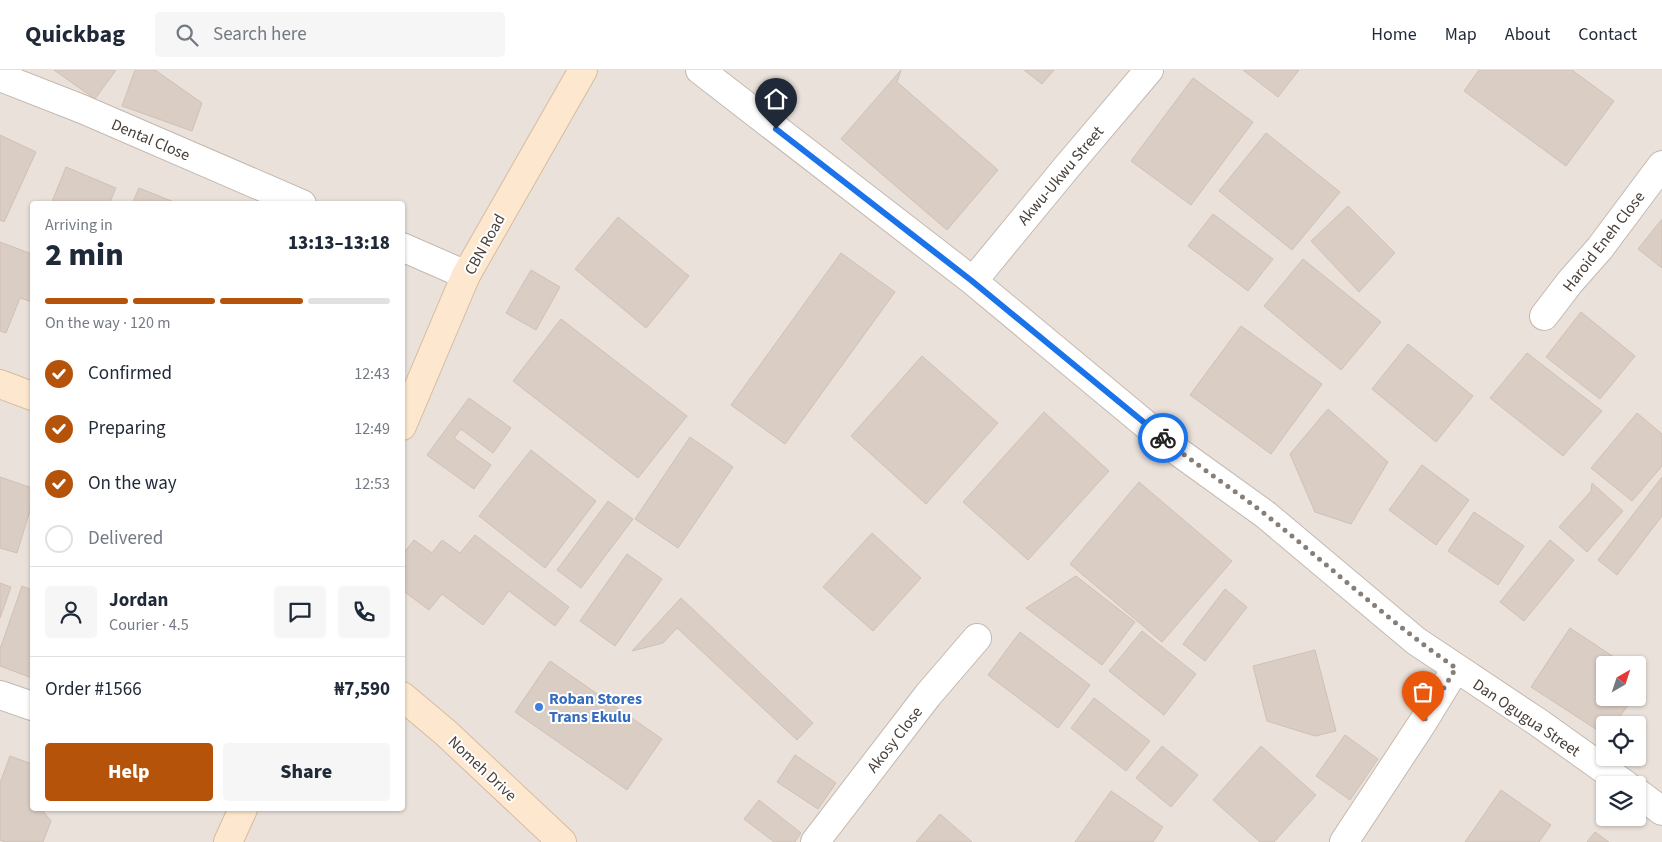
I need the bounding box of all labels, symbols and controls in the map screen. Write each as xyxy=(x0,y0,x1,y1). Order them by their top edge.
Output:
search box xyxy=(155,12,505,57)
text: Quickbag xyxy=(25,17,125,52)
icon: search xyxy=(173,21,201,49)
text: Search here xyxy=(213,21,307,48)
text: Home xyxy=(1371,22,1417,47)
text: Map xyxy=(1445,22,1477,47)
text: About xyxy=(1505,22,1550,47)
text: Contact xyxy=(1578,22,1637,47)
pin xyxy=(755,78,797,129)
icon: home xyxy=(762,85,790,113)
street label: Dental Close xyxy=(108,113,193,166)
street label: Akwu-Ukwu Street xyxy=(1013,121,1109,230)
street label: Haroid Eneh Close xyxy=(1558,187,1650,296)
street label: CBN Road xyxy=(459,210,511,279)
text: Arriving in xyxy=(45,214,113,236)
text: 13:13–13:18 xyxy=(288,230,390,257)
text: 2 min xyxy=(45,232,124,278)
text: On the way · 120 m xyxy=(45,312,170,334)
icon: check xyxy=(45,360,73,388)
text: Confirmed xyxy=(88,360,172,387)
text: 12:43 xyxy=(354,363,390,385)
courier xyxy=(1138,413,1188,463)
icon: check xyxy=(45,415,73,443)
text: Preparing xyxy=(88,415,166,442)
text: 12:49 xyxy=(354,418,390,440)
icon: bike xyxy=(1149,424,1177,452)
icon: check xyxy=(45,470,73,498)
text: On the way xyxy=(88,470,177,497)
text: 12:53 xyxy=(354,473,390,495)
text: Delivered xyxy=(88,525,163,552)
button: person xyxy=(45,586,97,638)
button: chat xyxy=(274,586,326,638)
button: phone xyxy=(338,586,390,638)
text: Jordan xyxy=(109,587,168,614)
text: Courier · 4.5 xyxy=(109,614,189,636)
north arrow xyxy=(1596,656,1646,706)
map controls xyxy=(1596,656,1646,826)
pin xyxy=(1402,671,1444,722)
street label: Dan Ogugua Street xyxy=(1468,674,1585,762)
text: Order #1566 xyxy=(45,676,142,703)
text: ₦7,590 xyxy=(334,676,390,703)
icon: bag xyxy=(1409,678,1437,706)
place label: Roban Stores Trans Ekulu xyxy=(549,688,642,728)
marker: Roban Stores Trans Ekulu xyxy=(533,701,545,713)
street label: Akosy Close xyxy=(862,702,928,777)
button: locate xyxy=(1596,716,1646,766)
street label: Nomeh Drive xyxy=(443,731,522,806)
button: Help xyxy=(45,743,213,801)
button: Share xyxy=(223,743,390,801)
button: layers xyxy=(1596,776,1646,826)

